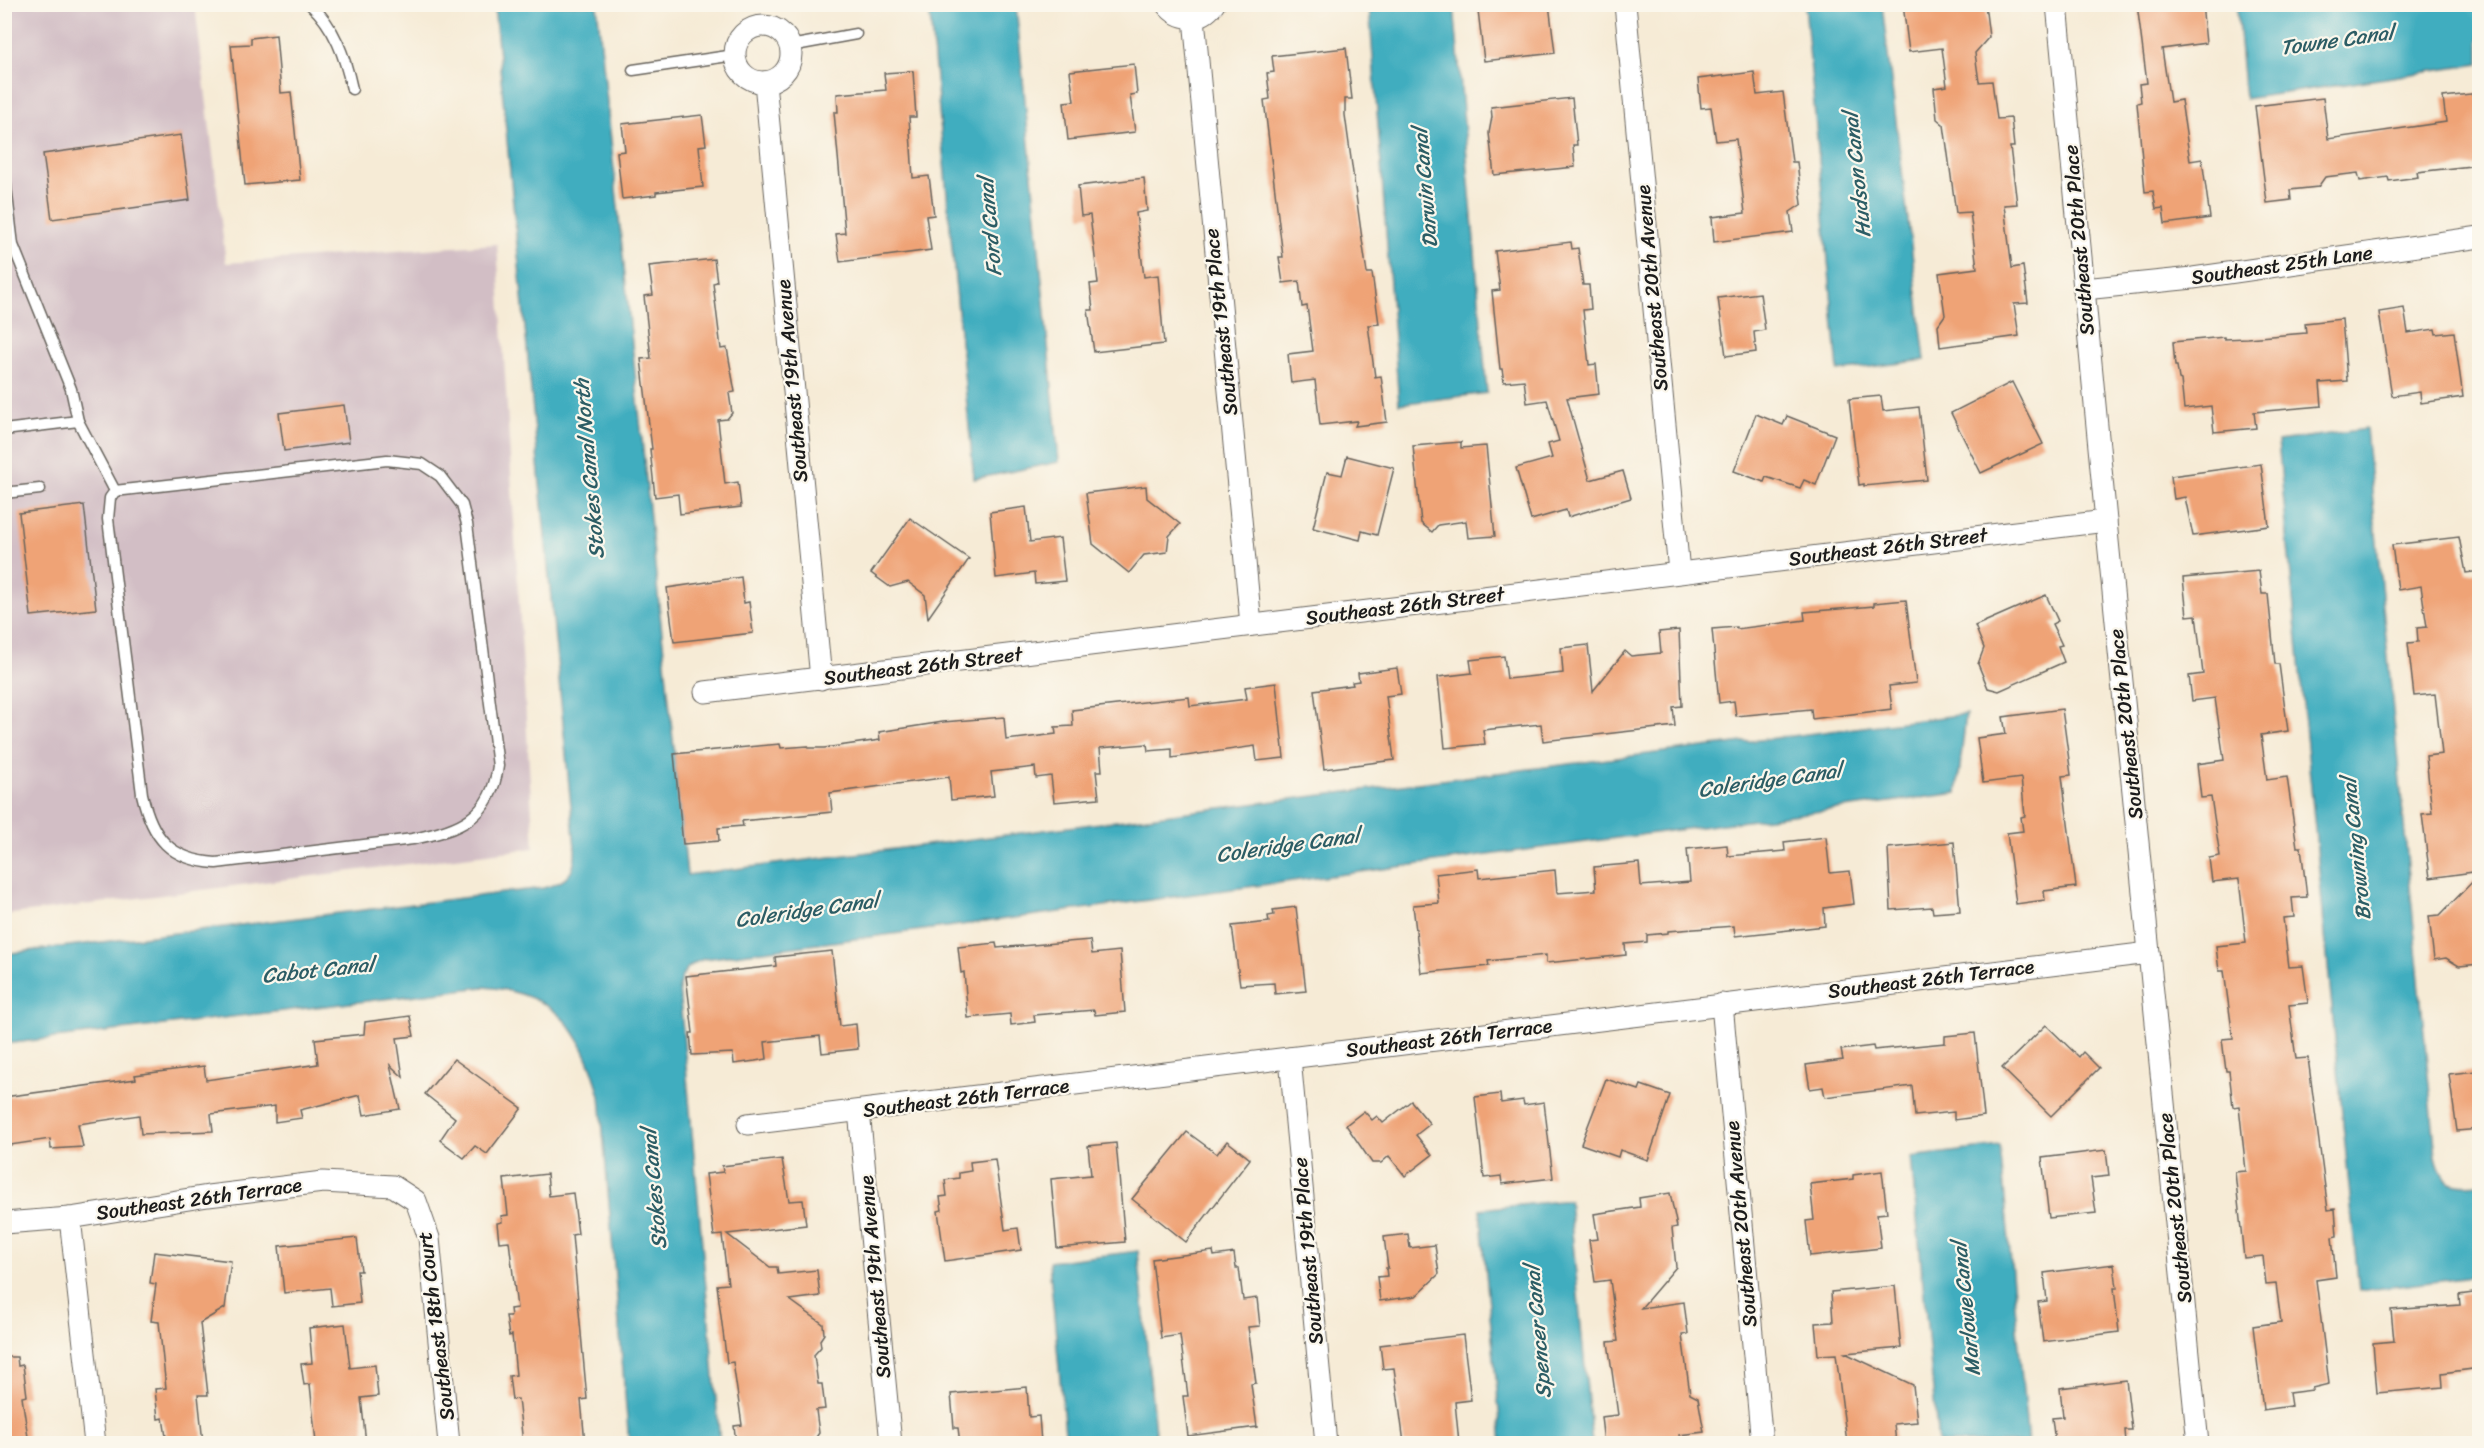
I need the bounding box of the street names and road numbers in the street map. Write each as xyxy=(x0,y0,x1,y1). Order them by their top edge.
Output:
street label: Southeast 20th Place xyxy=(2053,143,2105,337)
street label: Southeast 20th Avenue xyxy=(1626,183,1678,393)
street label: Southeast 19th Place xyxy=(1194,227,1248,417)
street label: Southeast 25th Lane xyxy=(2189,235,2375,295)
street label: Southeast 19th Avenue xyxy=(766,278,818,484)
street label: Southeast 26th Street xyxy=(1787,517,1990,577)
street label: Southeast 26th Street xyxy=(1304,576,1507,636)
street label: Southeast 20th Place xyxy=(2099,627,2153,821)
street label: Southeast 26th Street xyxy=(822,636,1025,696)
street label: Southeast 26th Terrace xyxy=(1826,949,2036,1009)
street label: Southeast 26th Terrace xyxy=(1344,1008,1554,1068)
street label: Southeast 26th Terrace xyxy=(861,1068,1071,1128)
street label: Southeast 20th Place xyxy=(2148,1111,2202,1305)
street label: Southeast 20th Avenue xyxy=(1715,1119,1767,1329)
street label: Southeast 19th Place xyxy=(1282,1156,1334,1346)
street label: Southeast 26th Terrace xyxy=(94,1167,305,1231)
street label: Southeast 19th Avenue xyxy=(849,1174,901,1380)
street label: Southeast 18th Court xyxy=(407,1229,465,1422)

